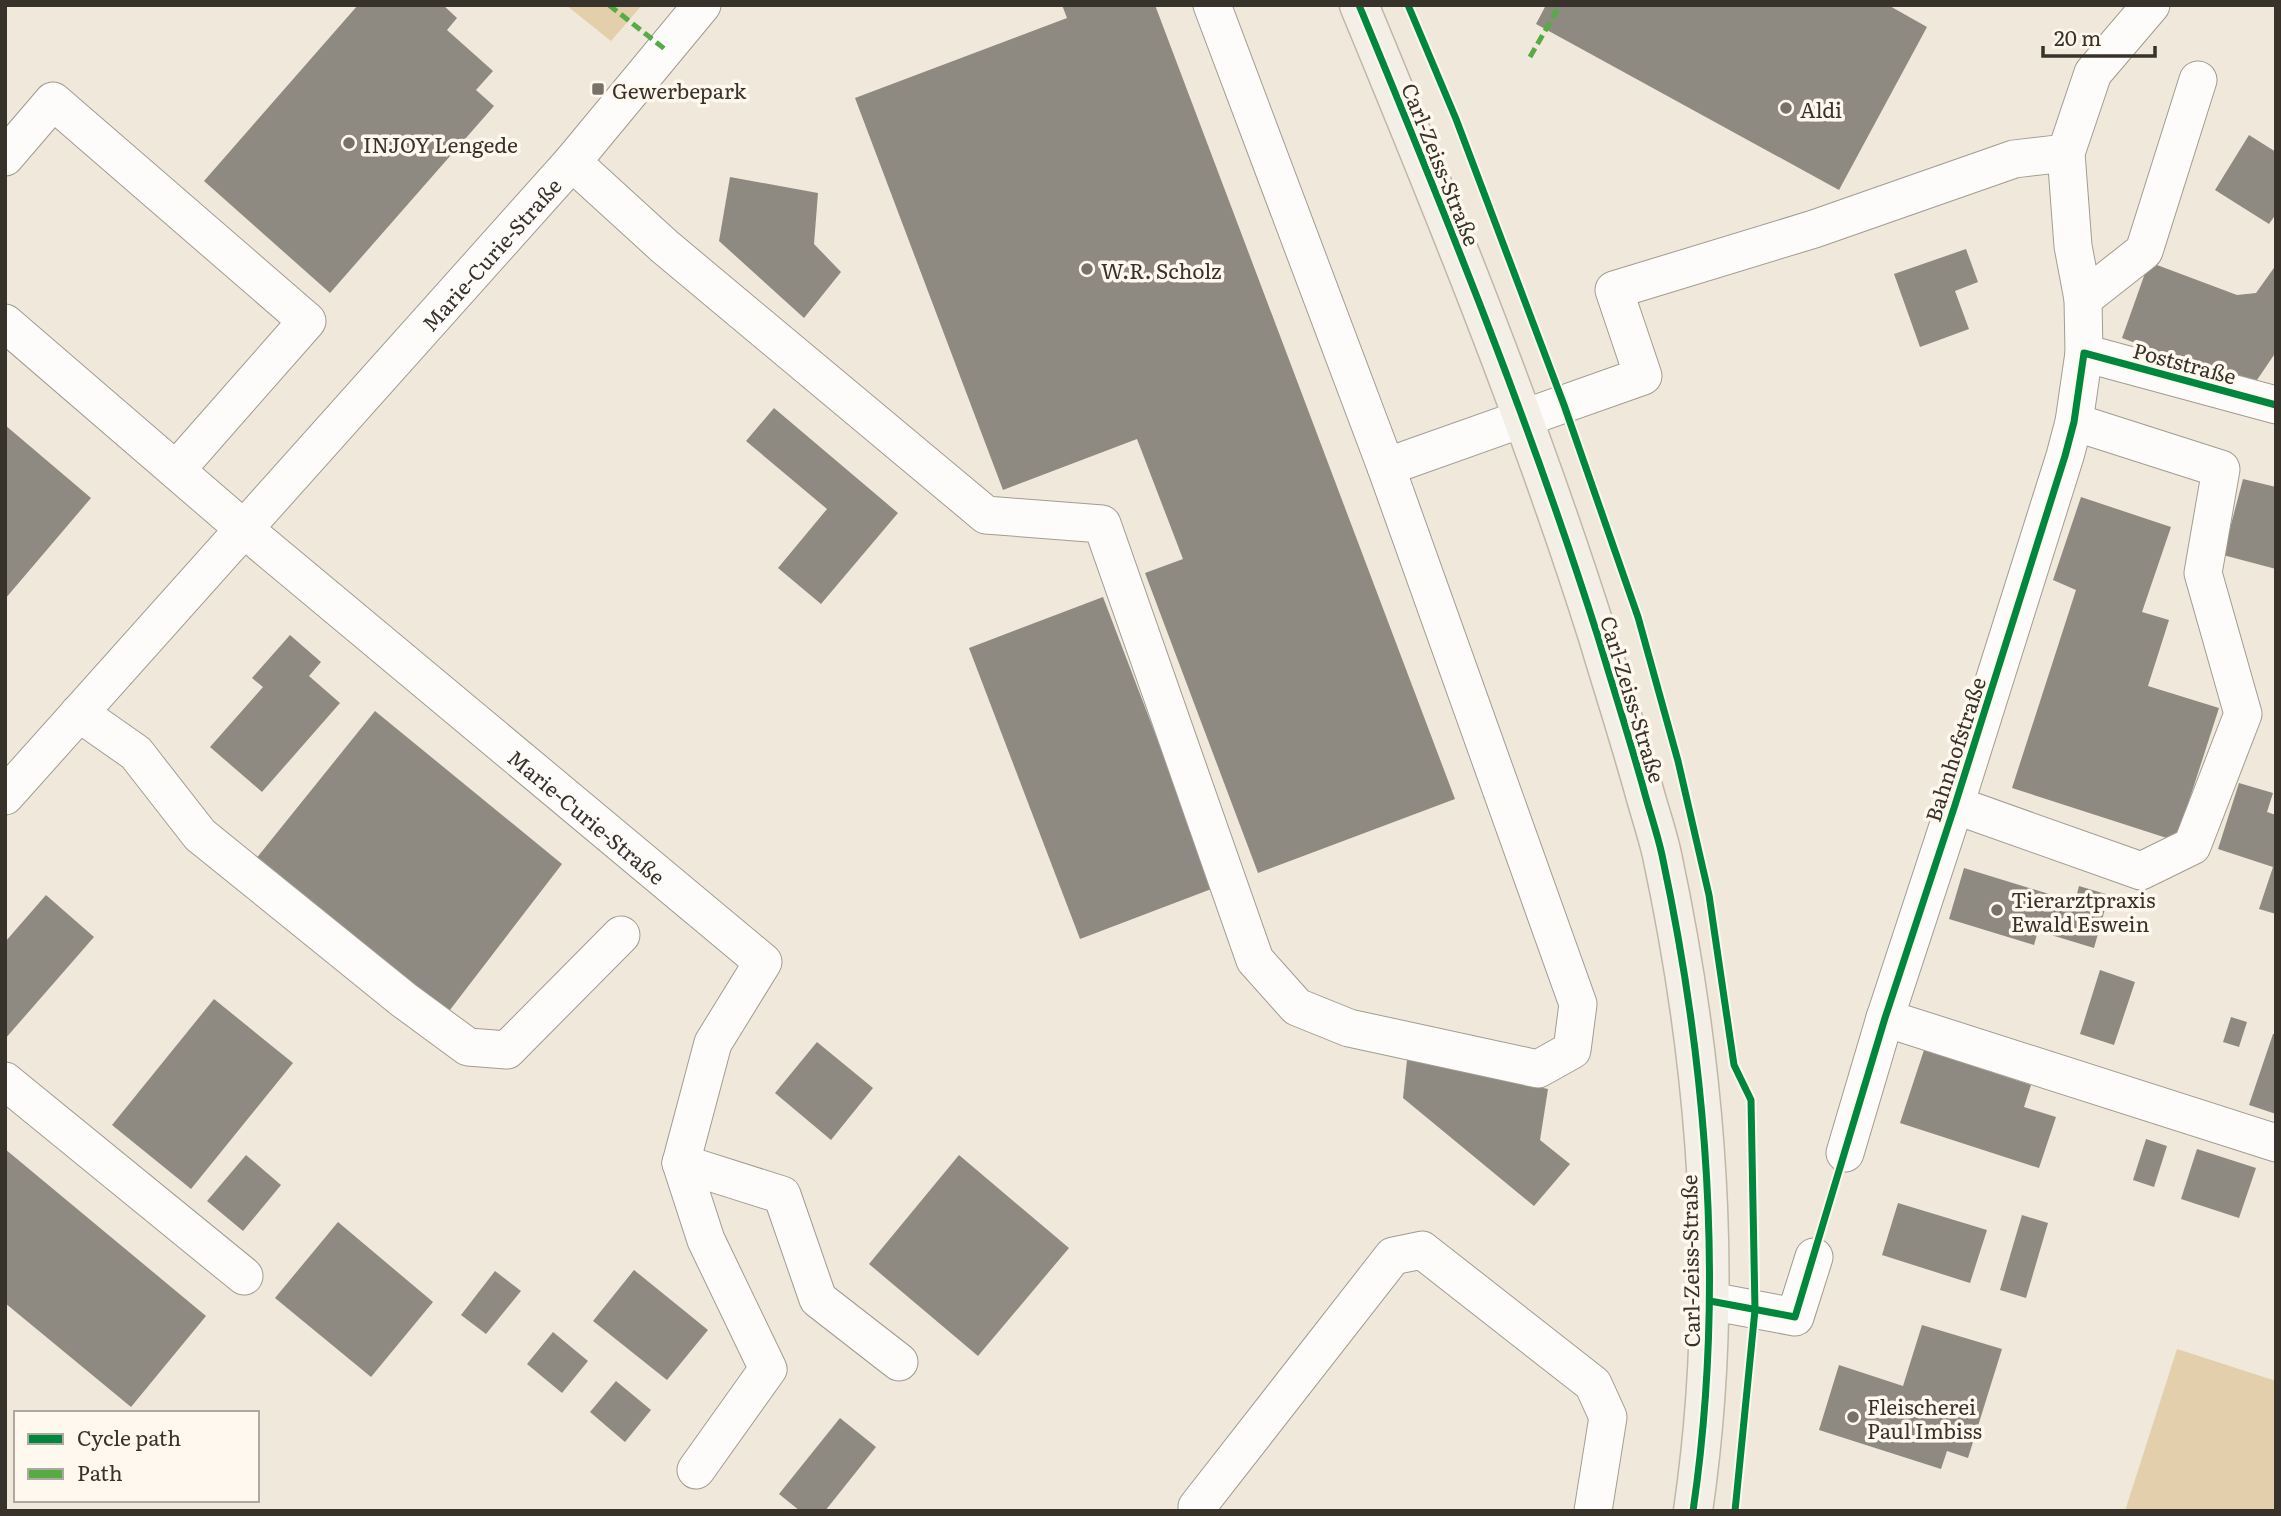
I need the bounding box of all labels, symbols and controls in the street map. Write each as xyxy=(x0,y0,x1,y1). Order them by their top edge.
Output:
scale bar xyxy=(2043,14,2155,58)
text: 20 m xyxy=(2054,21,2101,52)
place label: Gewerbepark xyxy=(612,74,746,105)
street label: Carl-Zeiss-Straße xyxy=(1395,78,1489,250)
marker: Gewerbepark xyxy=(590,81,606,97)
place label: Aldi xyxy=(1800,93,1842,124)
marker: Aldi xyxy=(1778,100,1794,116)
place label: INJOY Lengede xyxy=(363,128,518,159)
marker: INJOY Lengede xyxy=(341,135,357,151)
street label: Marie-Curie-Straße xyxy=(413,170,567,337)
place label: W.R. Scholz xyxy=(1101,254,1222,285)
marker: W.R. Scholz xyxy=(1079,261,1095,277)
street label: Poststraße xyxy=(2130,333,2240,391)
street label: Carl-Zeiss-Straße xyxy=(1594,612,1674,786)
street label: Bahnhofstraße xyxy=(1916,673,1992,825)
street label: Marie-Curie-Straße xyxy=(502,741,673,890)
place label: Tierarztpraxis Ewald Eswein xyxy=(2011,883,2155,938)
marker: Tierarztpraxis Ewald Eswein xyxy=(1989,902,2005,918)
street label: Carl-Zeiss-Straße xyxy=(1672,1174,1706,1348)
place label: Fleischerei Paul Imbiss xyxy=(1867,1390,1982,1445)
marker: Fleischerei Paul Imbiss xyxy=(1845,1409,1861,1425)
legend xyxy=(14,1411,259,1502)
text: Cycle path xyxy=(77,1421,181,1452)
text: Path xyxy=(77,1456,123,1487)

